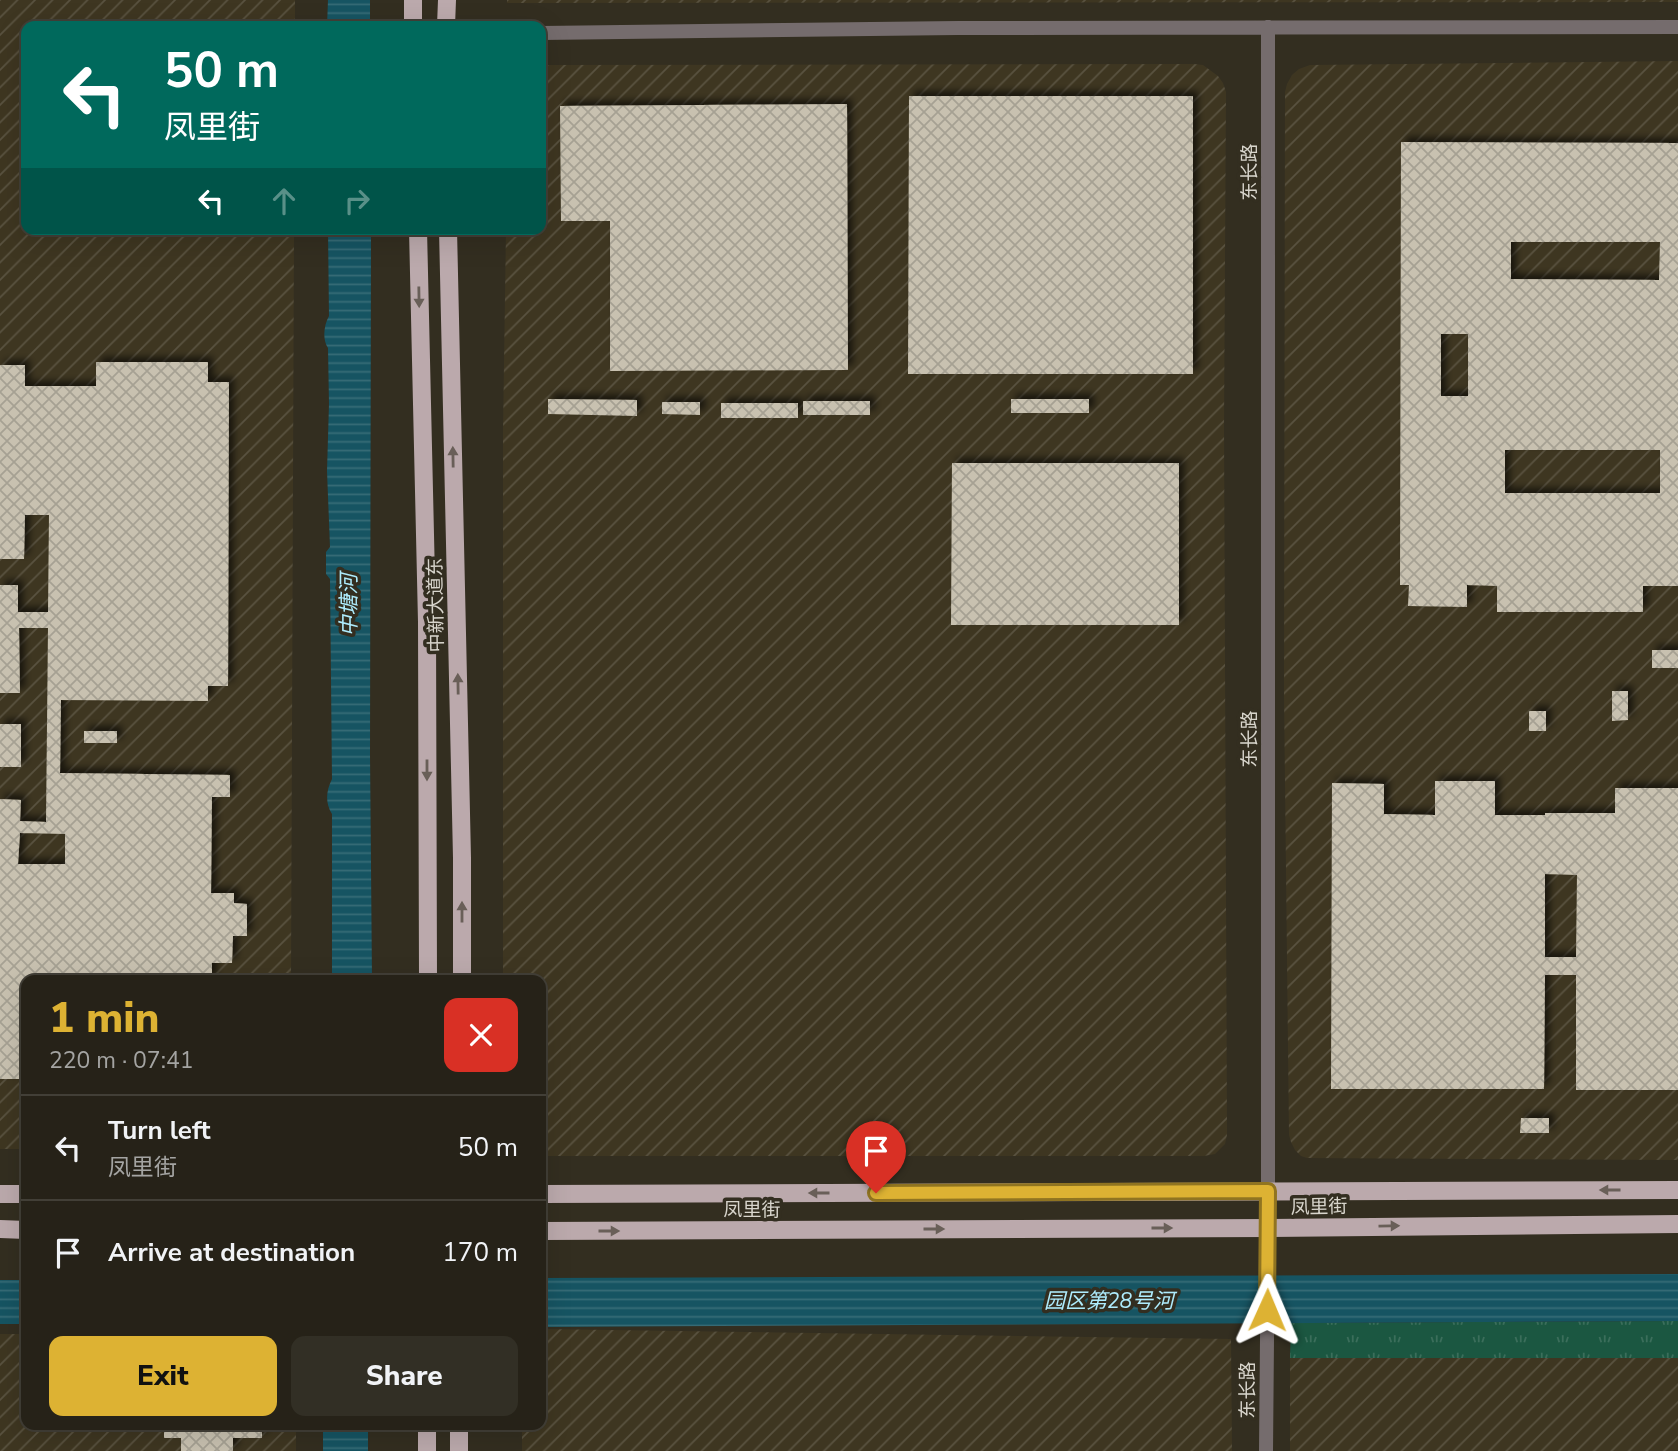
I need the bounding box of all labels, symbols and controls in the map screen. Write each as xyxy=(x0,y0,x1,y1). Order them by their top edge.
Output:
text: 50 m xyxy=(164,37,279,104)
icon: left xyxy=(49,49,140,140)
text: 凤里街 xyxy=(164,106,260,149)
street label: 东长路 xyxy=(1237,143,1263,201)
icon: left xyxy=(192,182,230,220)
icon: ahead xyxy=(265,182,303,220)
icon: right xyxy=(338,182,376,220)
one-way arrow xyxy=(414,287,425,309)
one-way arrow xyxy=(447,446,459,468)
street label: 中新大道东 xyxy=(422,557,450,653)
water label: 中塘河 xyxy=(335,570,363,637)
one-way arrow xyxy=(452,673,464,695)
street label: 东长路 xyxy=(1237,710,1263,768)
one-way arrow xyxy=(421,759,433,781)
one-way arrow xyxy=(456,901,468,923)
text: 1 min xyxy=(49,990,159,1047)
button: close xyxy=(444,998,518,1072)
text: 220 m · 07:41 xyxy=(49,1045,194,1076)
text: Turn left xyxy=(108,1113,211,1148)
pin xyxy=(846,1121,906,1193)
icon: left xyxy=(49,1129,87,1167)
text: 50 m xyxy=(458,1130,518,1165)
icon: arrive xyxy=(857,1132,895,1170)
text: 凤里街 xyxy=(108,1152,177,1183)
one-way arrow xyxy=(1599,1184,1621,1196)
one-way arrow xyxy=(808,1187,830,1199)
street label: 凤里街 xyxy=(1290,1194,1348,1220)
street label: 凤里街 xyxy=(723,1197,781,1223)
one-way arrow xyxy=(1379,1221,1401,1232)
one-way arrow xyxy=(1151,1222,1173,1234)
one-way arrow xyxy=(924,1223,946,1235)
one-way arrow xyxy=(598,1225,620,1237)
icon: arrive xyxy=(49,1234,87,1272)
text: Arrive at destination xyxy=(108,1235,355,1270)
text: 170 m xyxy=(442,1235,518,1270)
position arrow xyxy=(1230,1273,1304,1347)
water label: 园区第28号河 xyxy=(1044,1287,1178,1315)
button: Exit xyxy=(49,1336,277,1416)
button: Share xyxy=(291,1336,518,1416)
street label: 东长路 xyxy=(1235,1361,1261,1419)

